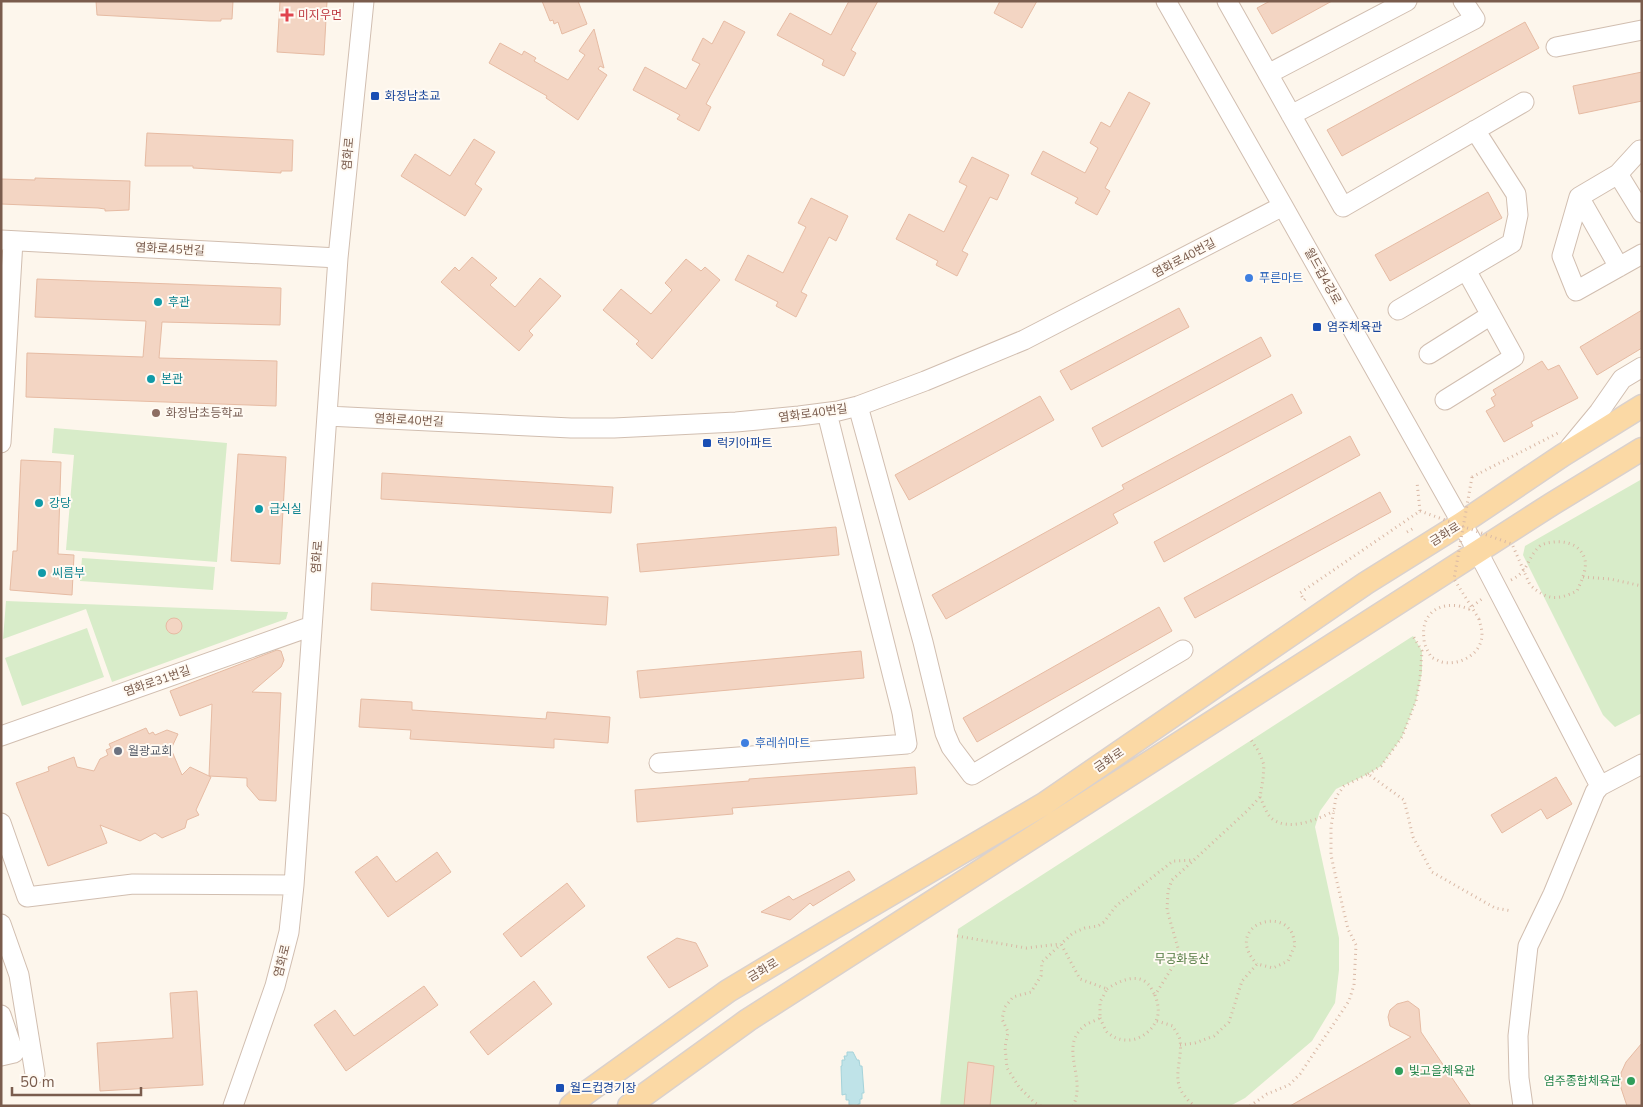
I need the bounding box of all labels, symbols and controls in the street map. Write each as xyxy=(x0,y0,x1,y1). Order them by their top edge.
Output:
place label: 미지우먼 xyxy=(298,7,342,23)
marker: 미지우먼 xyxy=(280,8,294,22)
place label: 화정남초교 xyxy=(385,88,440,104)
marker: 화정남초교 xyxy=(369,90,381,102)
street label: 염화로 xyxy=(339,137,357,171)
street label: 염화로40번길 xyxy=(1150,235,1218,281)
street label: 염화로45번길 xyxy=(135,239,205,259)
street label: 월드컵4강로 xyxy=(1301,245,1345,307)
place label: 푸른마트 xyxy=(1259,270,1303,286)
marker: 푸른마트 xyxy=(1243,272,1255,284)
place label: 후관 xyxy=(168,294,190,310)
marker: 후관 xyxy=(152,296,164,308)
place label: 염주체육관 xyxy=(1327,319,1382,335)
marker: 염주체육관 xyxy=(1311,321,1323,333)
place label: 본관 xyxy=(161,371,183,387)
marker: 본관 xyxy=(145,373,157,385)
street label: 염화로40번길 xyxy=(777,400,849,426)
place label: 화정남초등학교 xyxy=(166,405,243,421)
marker: 화정남초등학교 xyxy=(150,407,162,419)
street label: 염화로40번길 xyxy=(374,410,444,430)
place label: 럭키아파트 xyxy=(717,435,772,451)
marker: 럭키아파트 xyxy=(701,437,713,449)
place label: 강당 xyxy=(49,495,71,511)
marker: 강당 xyxy=(33,497,45,509)
place label: 급식실 xyxy=(269,501,302,517)
marker: 급식실 xyxy=(253,503,265,515)
street label: 금화로 xyxy=(1427,518,1463,550)
street label: 염화로 xyxy=(308,540,326,574)
place label: 씨름부 xyxy=(52,565,85,581)
marker: 씨름부 xyxy=(36,567,48,579)
street label: 염화로31번길 xyxy=(121,662,193,700)
place label: 후레쉬마트 xyxy=(755,735,810,751)
marker: 후레쉬마트 xyxy=(739,737,751,749)
place label: 월광교회 xyxy=(128,743,172,759)
street label: 금화로 xyxy=(1091,744,1127,776)
marker: 월광교회 xyxy=(112,745,124,757)
street label: 염화로 xyxy=(270,943,294,979)
park label: 무궁화동산 xyxy=(1154,951,1210,967)
street label: 금화로 xyxy=(745,955,781,985)
place label: 빛고을체육관 xyxy=(1409,1063,1475,1079)
scale bar xyxy=(12,1064,141,1096)
marker: 빛고을체육관 xyxy=(1393,1065,1405,1077)
text: 50 m xyxy=(20,1072,55,1092)
place label: 염주종합체육관 xyxy=(1544,1073,1621,1089)
marker: 염주종합체육관 xyxy=(1625,1075,1637,1087)
place label: 월드컵경기장 xyxy=(570,1080,636,1096)
marker: 월드컵경기장 xyxy=(554,1082,566,1094)

